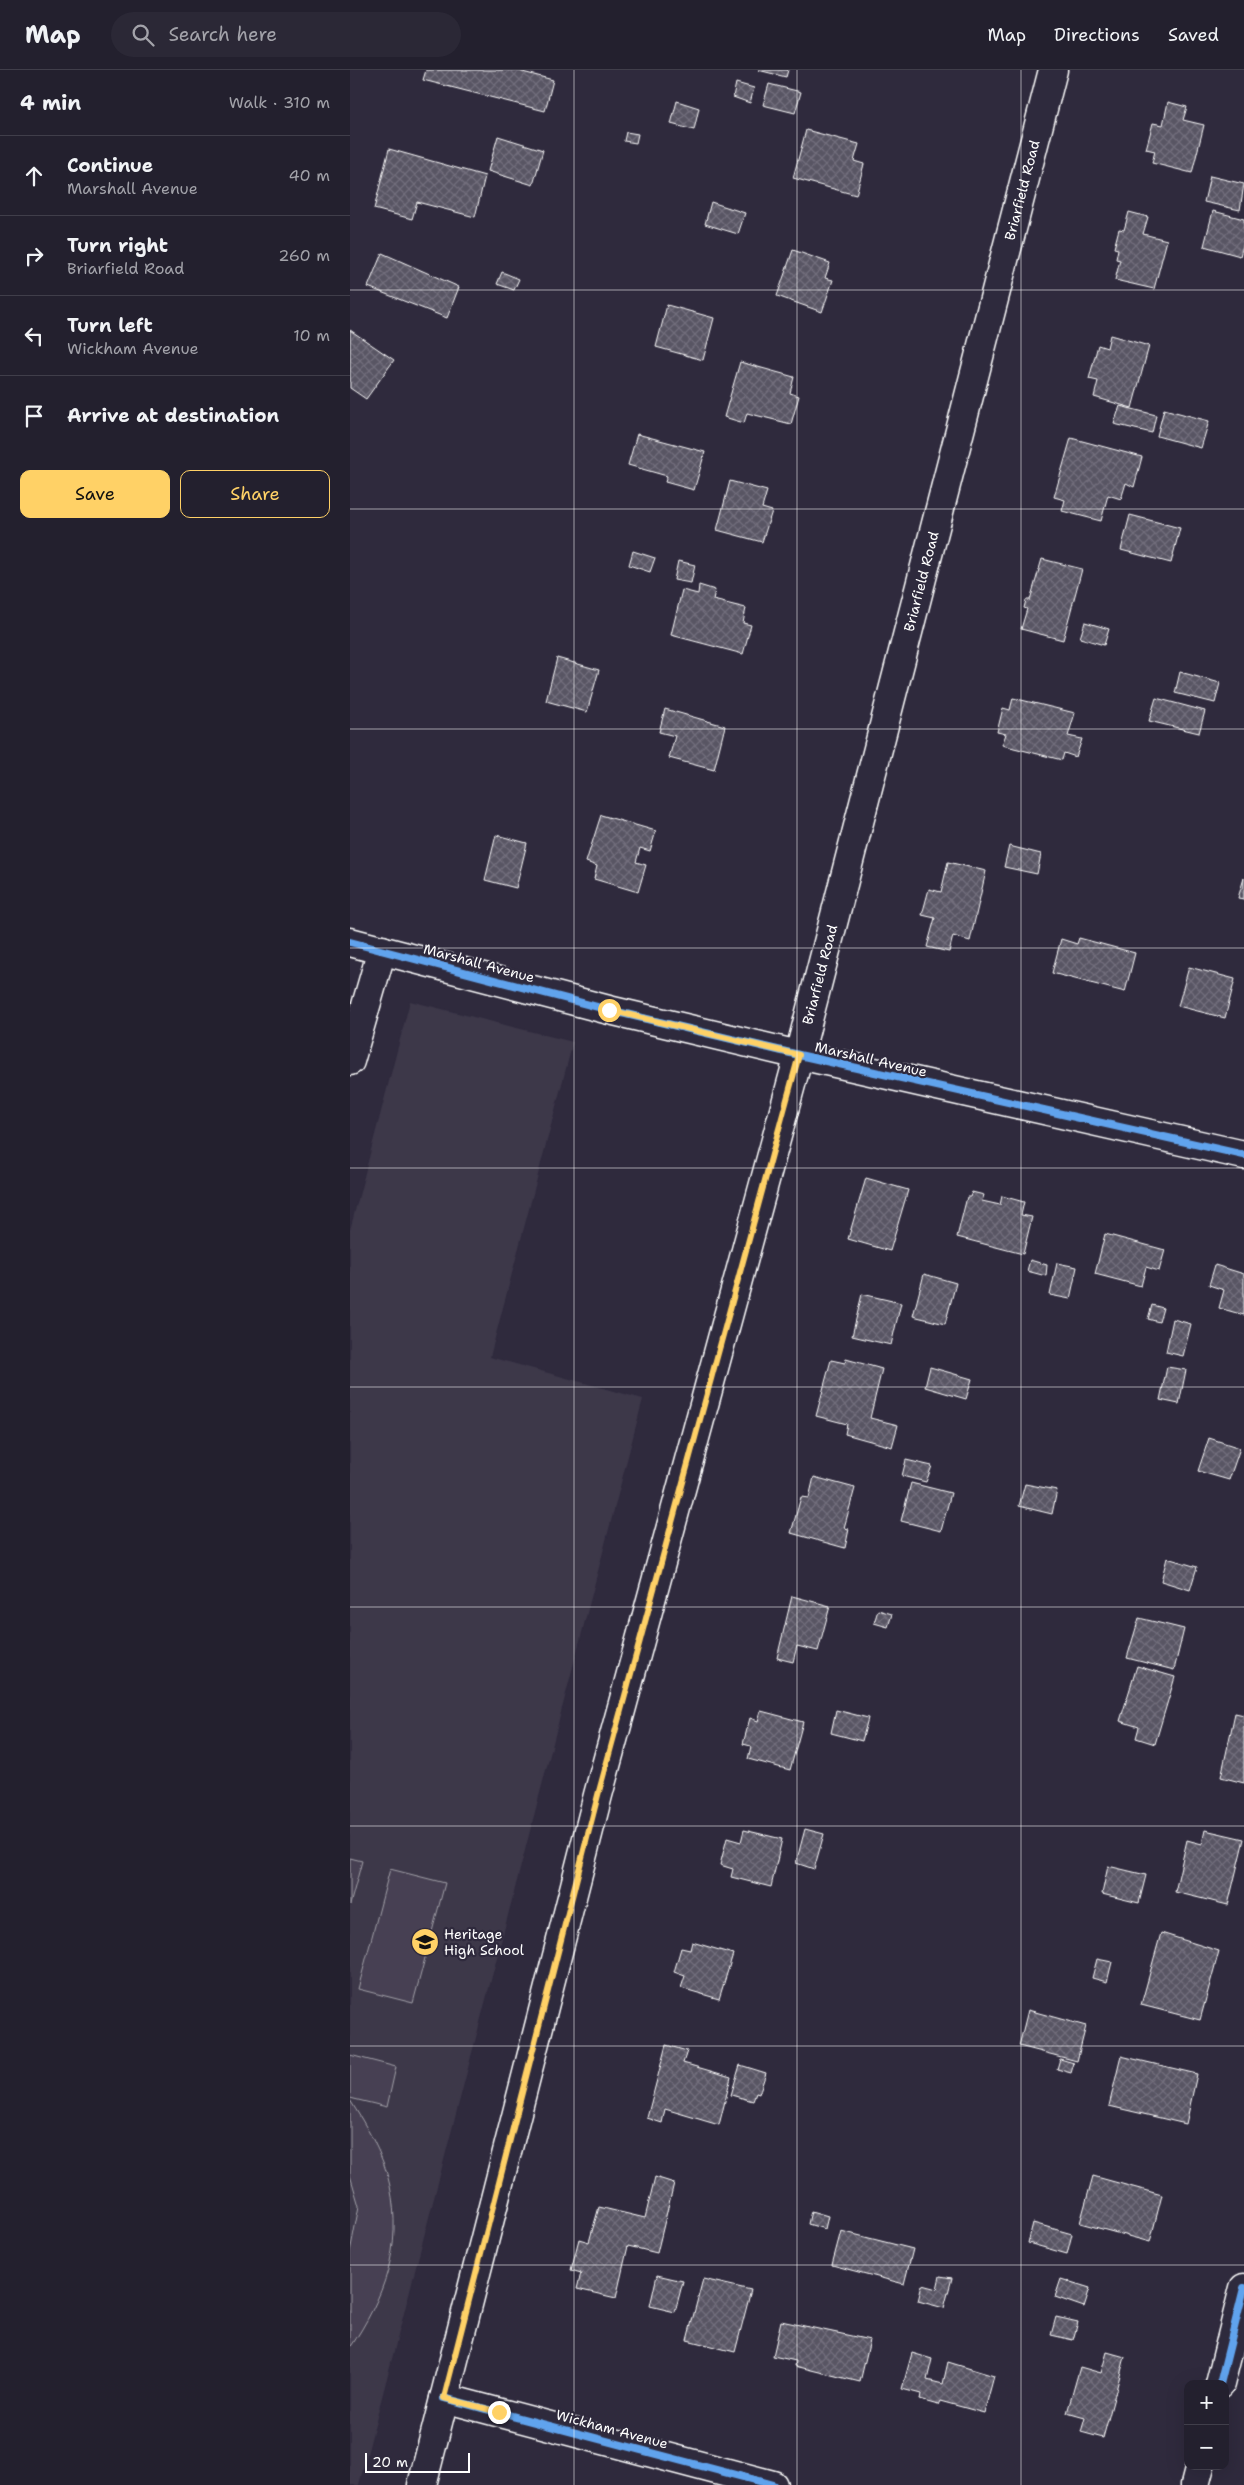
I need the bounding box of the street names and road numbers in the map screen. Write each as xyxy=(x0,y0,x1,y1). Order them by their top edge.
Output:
street label: Briarfield Road xyxy=(1000,138,1044,242)
street label: Briarfield Road xyxy=(900,529,943,633)
street label: Briarfield Road xyxy=(798,922,841,1027)
street label: Marshall Avenue xyxy=(421,939,537,987)
street label: Marshall Avenue xyxy=(813,1037,929,1081)
street label: Wickham Avenue xyxy=(554,2405,670,2453)

